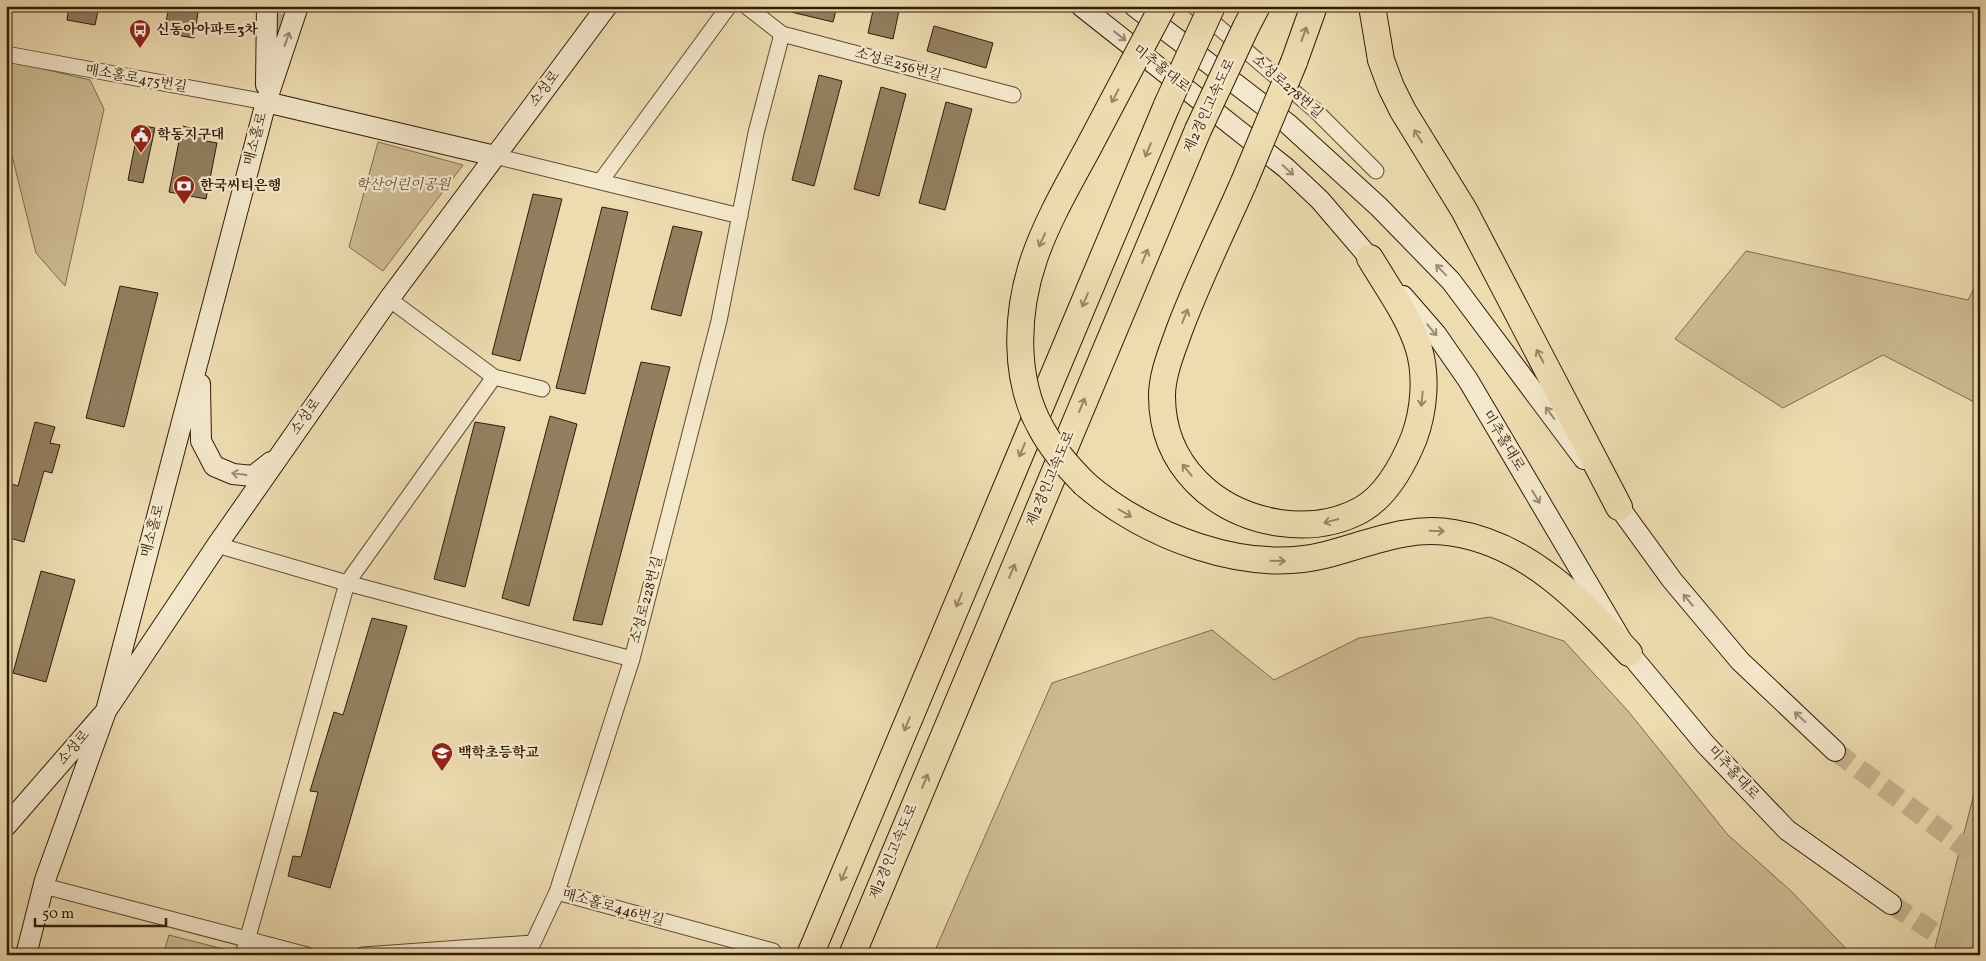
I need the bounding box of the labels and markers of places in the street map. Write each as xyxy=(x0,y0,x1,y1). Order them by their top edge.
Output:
bus stop icon: 신동아아파트3차 xyxy=(128,18,152,49)
place label: 신동아아파트3차 xyxy=(156,21,258,40)
public building icon: 학동지구대 xyxy=(129,123,153,154)
place label: 학동지구대 xyxy=(157,126,225,145)
bank icon: 한국씨티은행 xyxy=(172,174,196,205)
place label: 한국씨티은행 xyxy=(200,177,281,196)
school or university icon: 백학초등학교 xyxy=(430,741,454,772)
place label: 백학초등학교 xyxy=(458,744,540,763)

